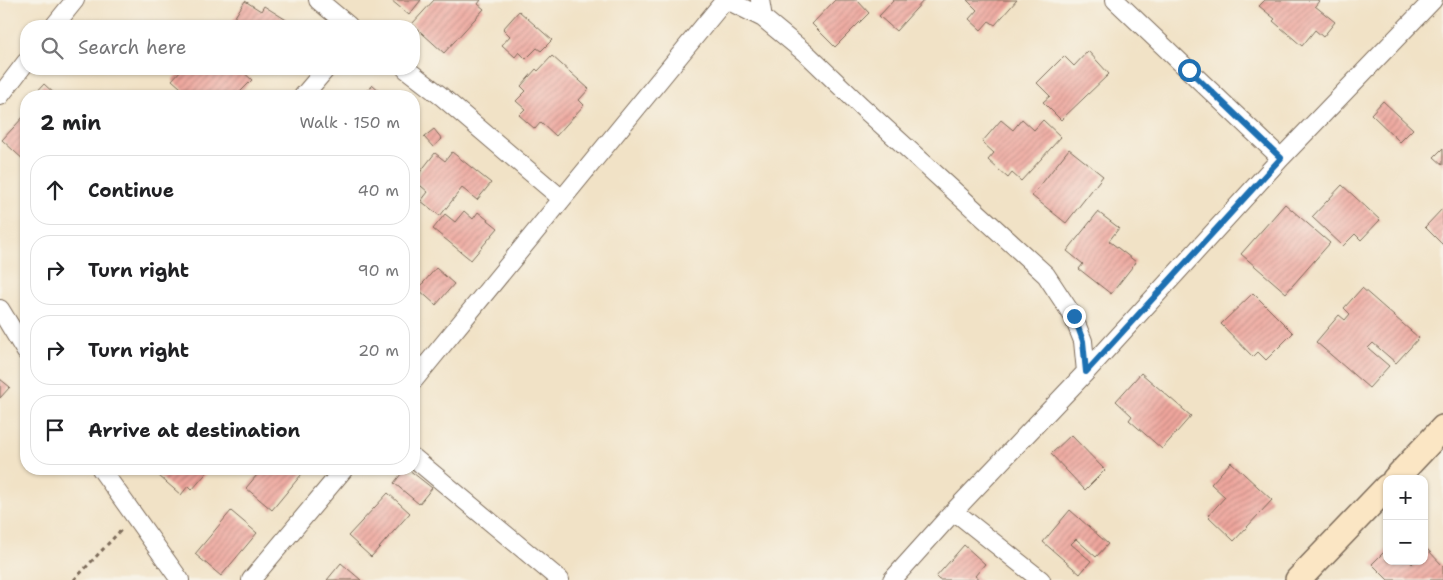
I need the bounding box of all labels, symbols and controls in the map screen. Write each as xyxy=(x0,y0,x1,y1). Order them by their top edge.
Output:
search box xyxy=(20,20,420,75)
icon: search xyxy=(38,34,66,62)
text: Search here xyxy=(78,35,187,60)
route start xyxy=(1178,59,1201,82)
text: 2 min xyxy=(40,109,101,137)
text: Walk · 150 m xyxy=(299,112,400,133)
icon: ahead xyxy=(41,176,69,204)
text: Continue xyxy=(88,178,174,203)
text: 40 m xyxy=(357,180,399,201)
icon: right xyxy=(41,256,69,284)
text: Turn right xyxy=(88,258,189,283)
text: 90 m xyxy=(358,260,399,281)
route end xyxy=(1063,305,1086,328)
icon: right xyxy=(41,336,69,364)
text: Turn right xyxy=(88,338,189,363)
text: 20 m xyxy=(358,340,399,361)
icon: arrive xyxy=(41,416,69,444)
text: Arrive at destination xyxy=(88,418,300,443)
map controls xyxy=(1383,475,1428,565)
button: + xyxy=(1383,475,1428,520)
button: − xyxy=(1383,520,1428,565)

